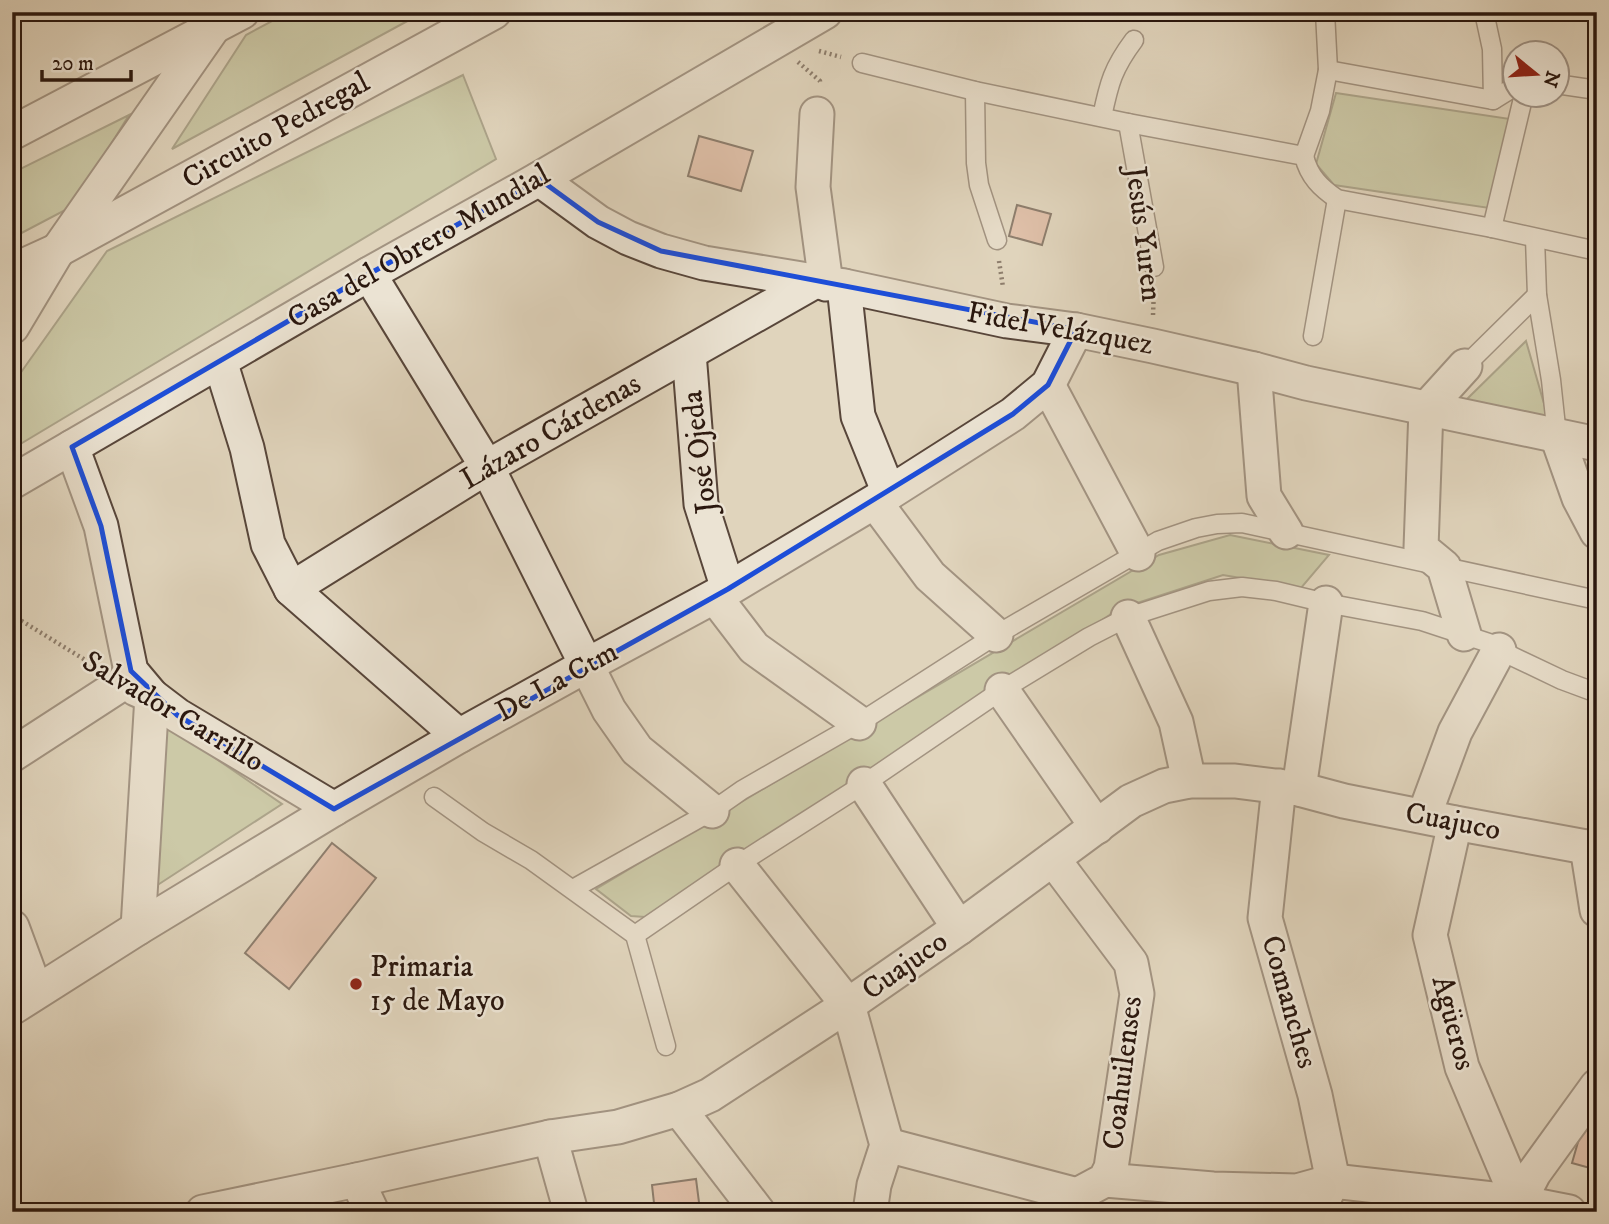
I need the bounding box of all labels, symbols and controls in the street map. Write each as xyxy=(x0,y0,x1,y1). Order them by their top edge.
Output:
scale bar xyxy=(42,38,131,82)
north arrow xyxy=(1500,38,1570,108)
text: 20 m xyxy=(52,51,94,77)
street label: Circuito Pedregal xyxy=(176,64,376,198)
text: N xyxy=(1537,68,1564,90)
street label: Casa del Obrero Mundial xyxy=(281,157,557,337)
street label: Jesús Yuren xyxy=(1116,161,1170,304)
street label: Fidel Velázquez xyxy=(964,294,1156,364)
street label: Lázaro Cárdenas xyxy=(454,366,648,498)
street label: José Ojeda xyxy=(674,388,726,519)
street label: De La Ctm xyxy=(489,633,625,731)
street label: Salvador Carrillo xyxy=(75,643,271,781)
street label: Cuajuco xyxy=(1402,795,1504,849)
street label: Cuajuco xyxy=(855,923,955,1009)
street label: Comanches xyxy=(1252,931,1326,1073)
place label: Primaria 15 de Mayo xyxy=(370,949,505,1020)
street label: Agüeros xyxy=(1423,972,1483,1074)
marker: Primaria 15 de Mayo xyxy=(348,976,364,992)
street label: Coahuilenses xyxy=(1095,994,1151,1152)

